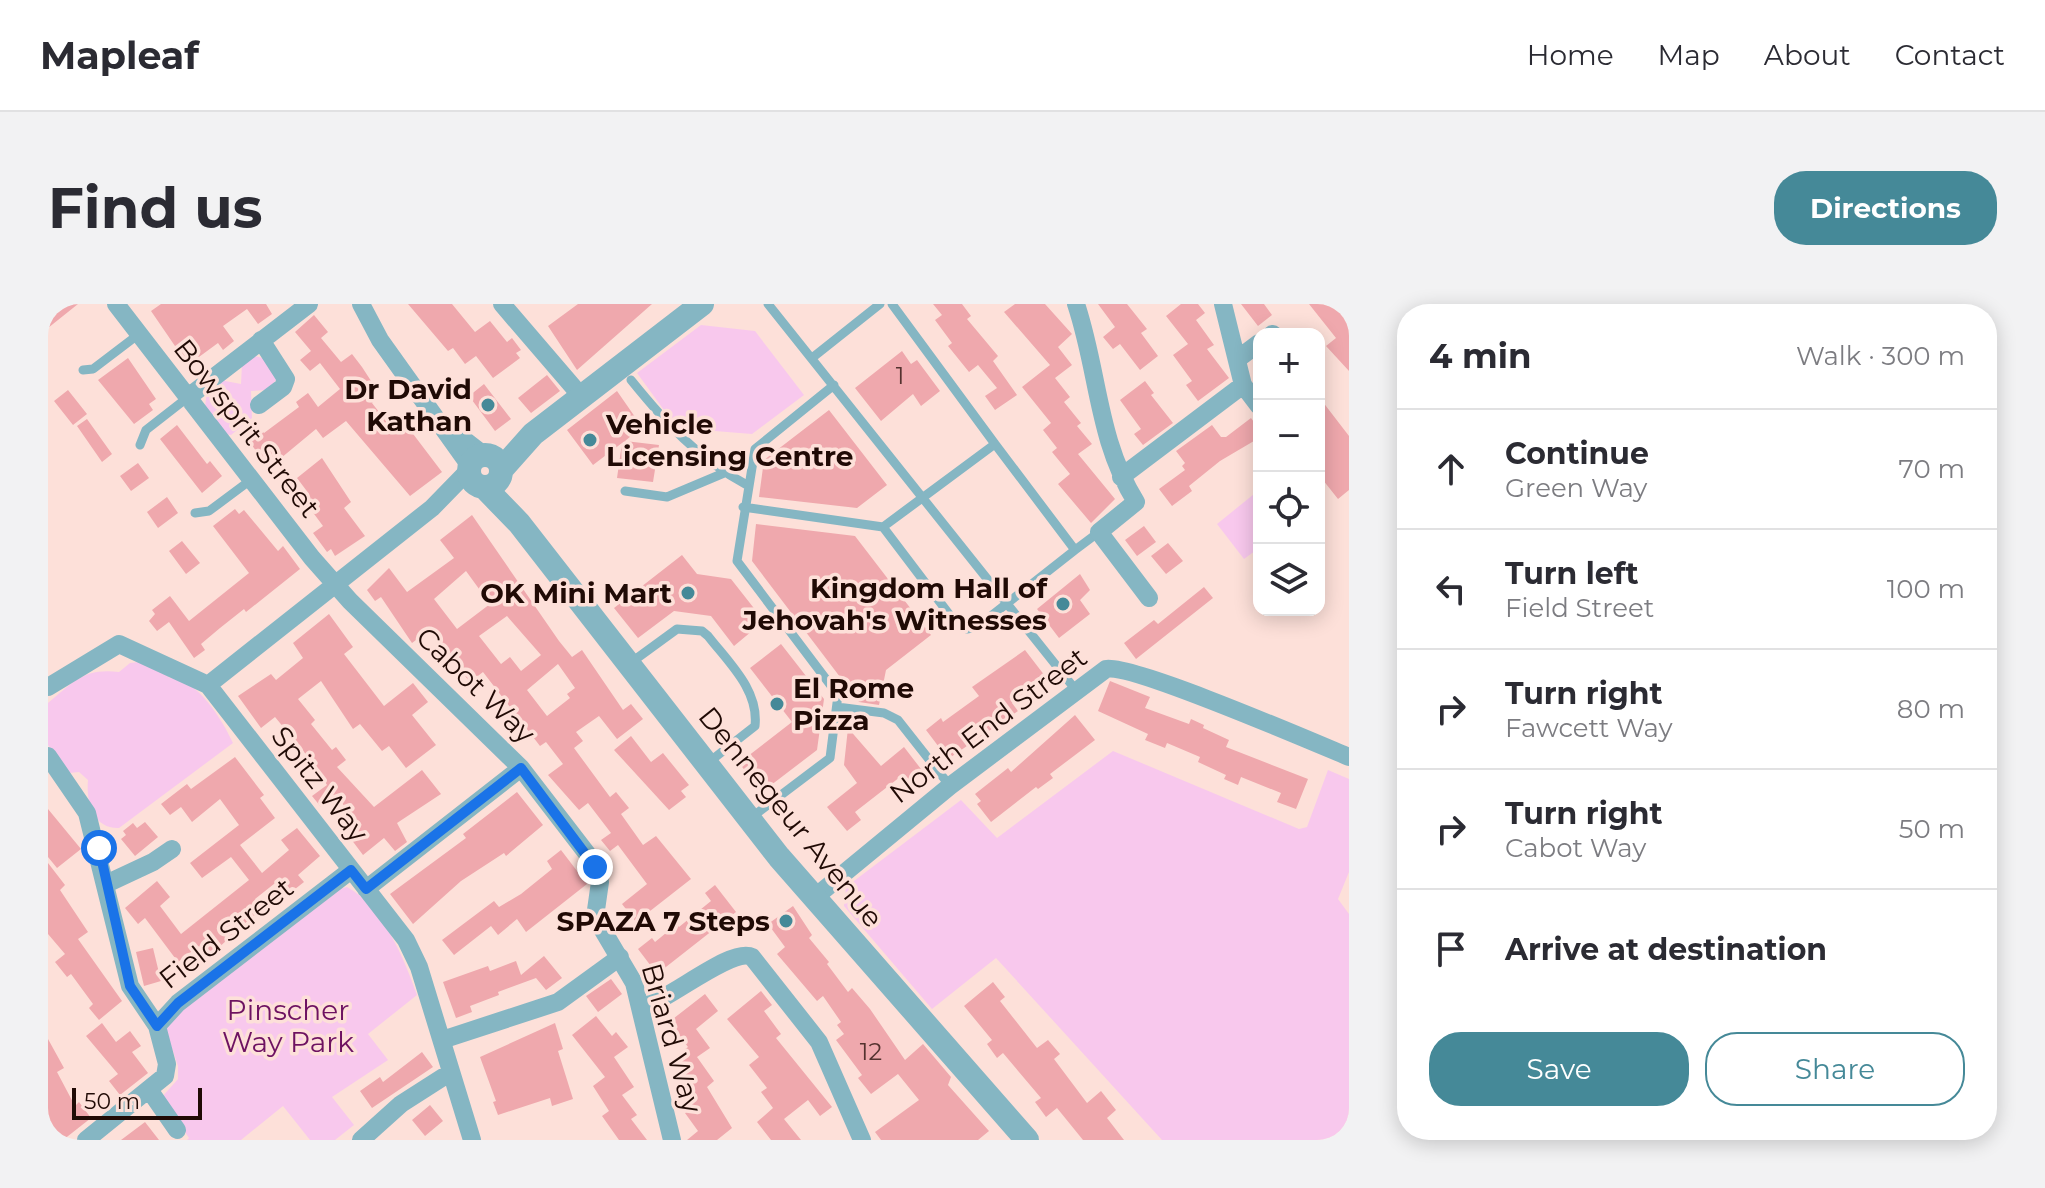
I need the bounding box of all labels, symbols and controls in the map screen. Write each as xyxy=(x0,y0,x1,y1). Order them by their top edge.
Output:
text: Mapleaf xyxy=(40,32,199,79)
text: Home xyxy=(1527,38,1614,72)
text: Map xyxy=(1658,38,1720,72)
text: About xyxy=(1764,38,1851,72)
text: Contact xyxy=(1895,38,2005,72)
button: Directions xyxy=(1774,171,1997,245)
text: Find us xyxy=(48,174,262,242)
map controls xyxy=(1253,328,1325,616)
button: + xyxy=(1253,328,1325,400)
street label: Bowsprit Street xyxy=(167,332,327,524)
text: 4 min xyxy=(1429,335,1531,377)
text: Walk · 300 m xyxy=(1796,340,1965,372)
house number: 1 xyxy=(896,361,904,390)
place label: Dr David Kathan xyxy=(344,372,472,438)
marker: Dr David Kathan xyxy=(479,396,497,414)
button: − xyxy=(1253,400,1325,472)
place label: Vehicle Licensing Centre xyxy=(605,407,853,473)
marker: Vehicle Licensing Centre xyxy=(581,431,599,449)
text: Continue xyxy=(1505,435,1649,472)
icon: ahead xyxy=(1429,447,1473,491)
text: 70 m xyxy=(1899,453,1965,485)
button: locate xyxy=(1253,472,1325,544)
text: Green Way xyxy=(1505,472,1647,504)
button: layers xyxy=(1253,544,1325,616)
text: Turn left xyxy=(1505,555,1638,592)
icon: left xyxy=(1429,567,1473,611)
place label: Kingdom Hall of Jehovah's Witnesses xyxy=(741,571,1048,637)
text: 100 m xyxy=(1887,573,1965,605)
place label: OK Mini Mart xyxy=(480,576,672,610)
marker: OK Mini Mart xyxy=(679,584,697,602)
text: Field Street xyxy=(1505,592,1654,624)
marker: Kingdom Hall of Jehovah's Witnesses xyxy=(1054,595,1072,613)
street label: Cabot Way xyxy=(409,620,543,751)
street label: North End Street xyxy=(883,640,1093,810)
place label: El Rome Pizza xyxy=(793,671,914,737)
text: Turn right xyxy=(1505,675,1662,712)
icon: right xyxy=(1429,687,1473,731)
text: 80 m xyxy=(1897,693,1965,725)
marker: El Rome Pizza xyxy=(768,695,786,713)
street label: Dennegeur Avenue xyxy=(692,700,890,934)
text: Fawcett Way xyxy=(1505,712,1673,744)
street label: Spitz Way xyxy=(264,719,376,849)
text: Turn right xyxy=(1505,795,1662,832)
icon: right xyxy=(1429,807,1473,851)
text: 50 m xyxy=(1899,813,1965,845)
route start xyxy=(81,830,117,866)
text: Cabot Way xyxy=(1505,832,1646,864)
route end xyxy=(577,849,613,885)
street label: Field Street xyxy=(152,870,300,996)
place label: SPAZA 7 Steps xyxy=(557,904,770,938)
marker: SPAZA 7 Steps xyxy=(777,912,795,930)
icon: arrive xyxy=(1429,927,1473,971)
text: Arrive at destination xyxy=(1505,931,1827,968)
street label: Briard Way xyxy=(634,959,710,1118)
park label: Pinscher Way Park xyxy=(222,993,354,1059)
button: Save xyxy=(1429,1032,1689,1106)
button: Share xyxy=(1705,1032,1965,1106)
house number: 12 xyxy=(860,1037,882,1066)
scale bar xyxy=(72,1084,202,1120)
text: 50 m xyxy=(84,1088,140,1115)

